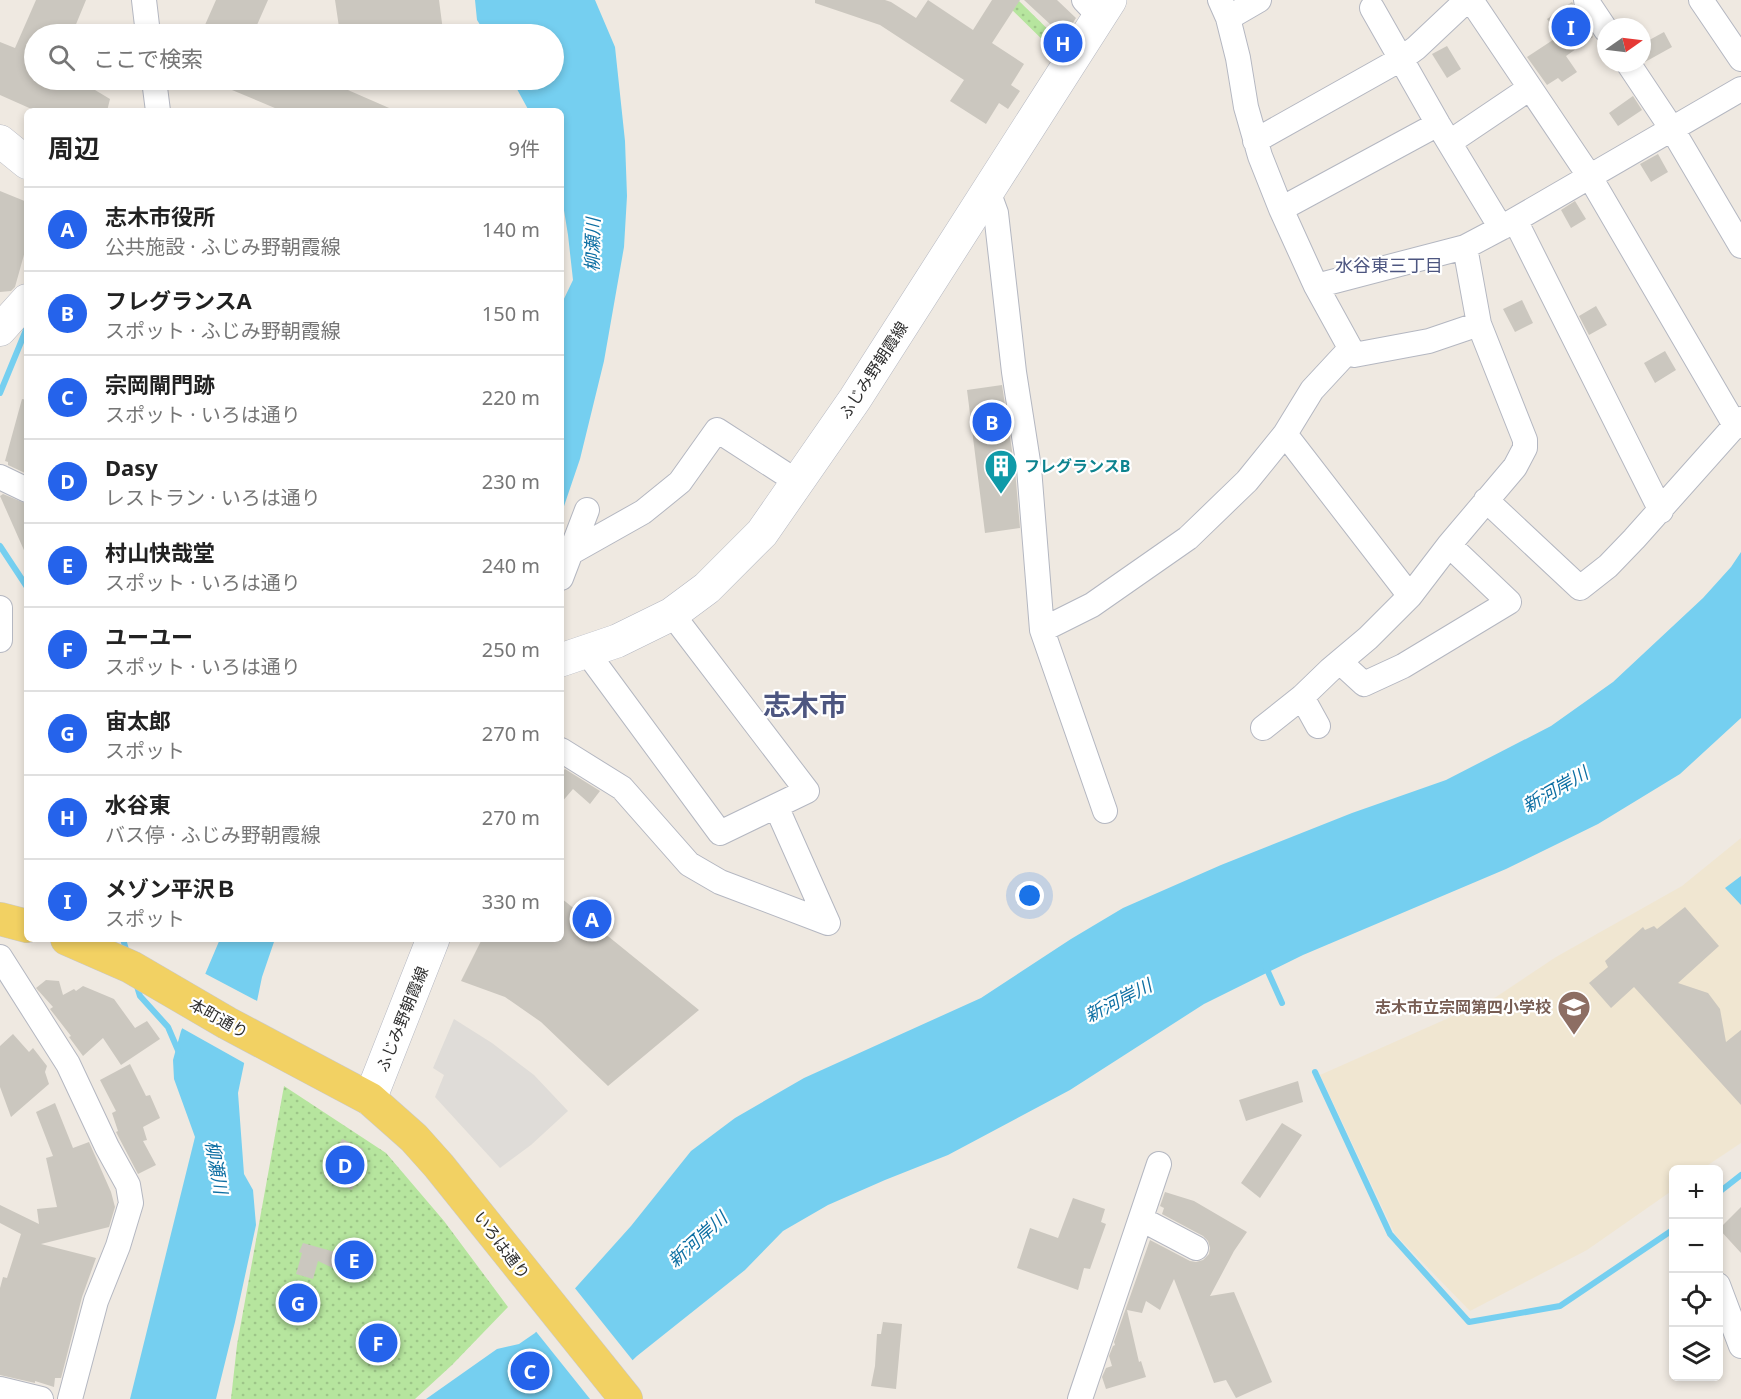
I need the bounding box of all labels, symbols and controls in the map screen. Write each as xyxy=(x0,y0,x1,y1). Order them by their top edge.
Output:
pin: I xyxy=(1552,4,1590,50)
north arrow xyxy=(1597,18,1651,72)
pin: H xyxy=(1044,20,1082,66)
search box xyxy=(24,24,564,90)
icon: search xyxy=(45,41,78,74)
text: ここで検索 xyxy=(93,43,203,73)
text: 周辺 xyxy=(48,130,100,166)
text: 9件 xyxy=(509,135,540,162)
text: 志木市役所 xyxy=(105,201,215,231)
text: A xyxy=(61,216,74,243)
text: 140 m xyxy=(482,216,540,243)
water label: 柳瀬川 xyxy=(580,216,605,272)
text: 公共施設 · ふじみ野朝霞線 xyxy=(105,233,341,260)
district label: 水谷東三丁目 xyxy=(1335,253,1443,277)
text: フレグランスA xyxy=(105,285,252,315)
text: B xyxy=(61,300,74,327)
text: 150 m xyxy=(482,300,540,327)
text: スポット · ふじみ野朝霞線 xyxy=(105,317,341,344)
street label: ふじみ野朝霞線 xyxy=(833,317,913,423)
text: 宗岡閘門跡 xyxy=(105,369,215,399)
text: C xyxy=(61,384,74,411)
text: 220 m xyxy=(482,384,540,411)
pin: B xyxy=(972,400,1012,444)
text: スポット · いろは通り xyxy=(105,401,301,428)
building icon: フレグランスB xyxy=(983,448,1019,495)
text: Dasy xyxy=(105,452,158,482)
place label: フレグランスB xyxy=(1024,455,1130,477)
text: D xyxy=(60,468,75,495)
text: 230 m xyxy=(482,468,540,495)
text: レストラン · いろは通り xyxy=(105,484,321,511)
text: 村山快哉堂 xyxy=(105,537,215,567)
text: E xyxy=(62,552,73,579)
text: 240 m xyxy=(482,552,540,579)
text: スポット · いろは通り xyxy=(105,569,301,596)
text: ユーユー xyxy=(105,621,193,651)
text: F xyxy=(62,636,73,663)
text: 250 m xyxy=(482,636,540,663)
text: スポット · いろは通り xyxy=(105,653,301,680)
district label: 志木市 xyxy=(763,685,847,723)
text: 宙太郎 xyxy=(105,705,171,735)
text: G xyxy=(60,720,75,747)
text: 270 m xyxy=(482,720,540,747)
text: スポット xyxy=(105,737,185,764)
water label: 新河岸川 xyxy=(1518,760,1594,817)
text: 水谷東 xyxy=(105,789,171,819)
text: H xyxy=(60,804,75,831)
text: 270 m xyxy=(482,804,540,831)
text: バス停 · ふじみ野朝霞線 xyxy=(105,821,321,848)
text: メゾン平沢Ｂ xyxy=(105,873,237,903)
your location xyxy=(1015,881,1044,910)
text: I xyxy=(64,888,71,915)
text: 330 m xyxy=(482,888,540,915)
pin: A xyxy=(572,896,612,942)
text: スポット xyxy=(105,905,185,932)
street label: ふじみ野朝霞線 xyxy=(371,963,433,1075)
water label: 新河岸川 xyxy=(1080,972,1157,1027)
school or university icon: 志木市立宗岡第四小学校 xyxy=(1556,989,1592,1036)
street label: 本町通り xyxy=(186,993,252,1043)
place label: 志木市立宗岡第四小学校 xyxy=(1375,996,1551,1018)
water label: 柳瀬川 xyxy=(200,1138,234,1198)
pin: D xyxy=(326,1142,364,1188)
map controls xyxy=(1669,1165,1723,1381)
button: + xyxy=(1669,1165,1723,1219)
water label: 新河岸川 xyxy=(662,1205,733,1272)
street label: いろは通り xyxy=(469,1206,535,1284)
button: − xyxy=(1669,1219,1723,1273)
pin: E xyxy=(334,1238,374,1282)
button: locate xyxy=(1669,1273,1723,1327)
pin: G xyxy=(278,1280,318,1326)
pin: F xyxy=(358,1320,398,1366)
button: layers xyxy=(1669,1327,1723,1381)
pin: C xyxy=(510,1348,550,1394)

